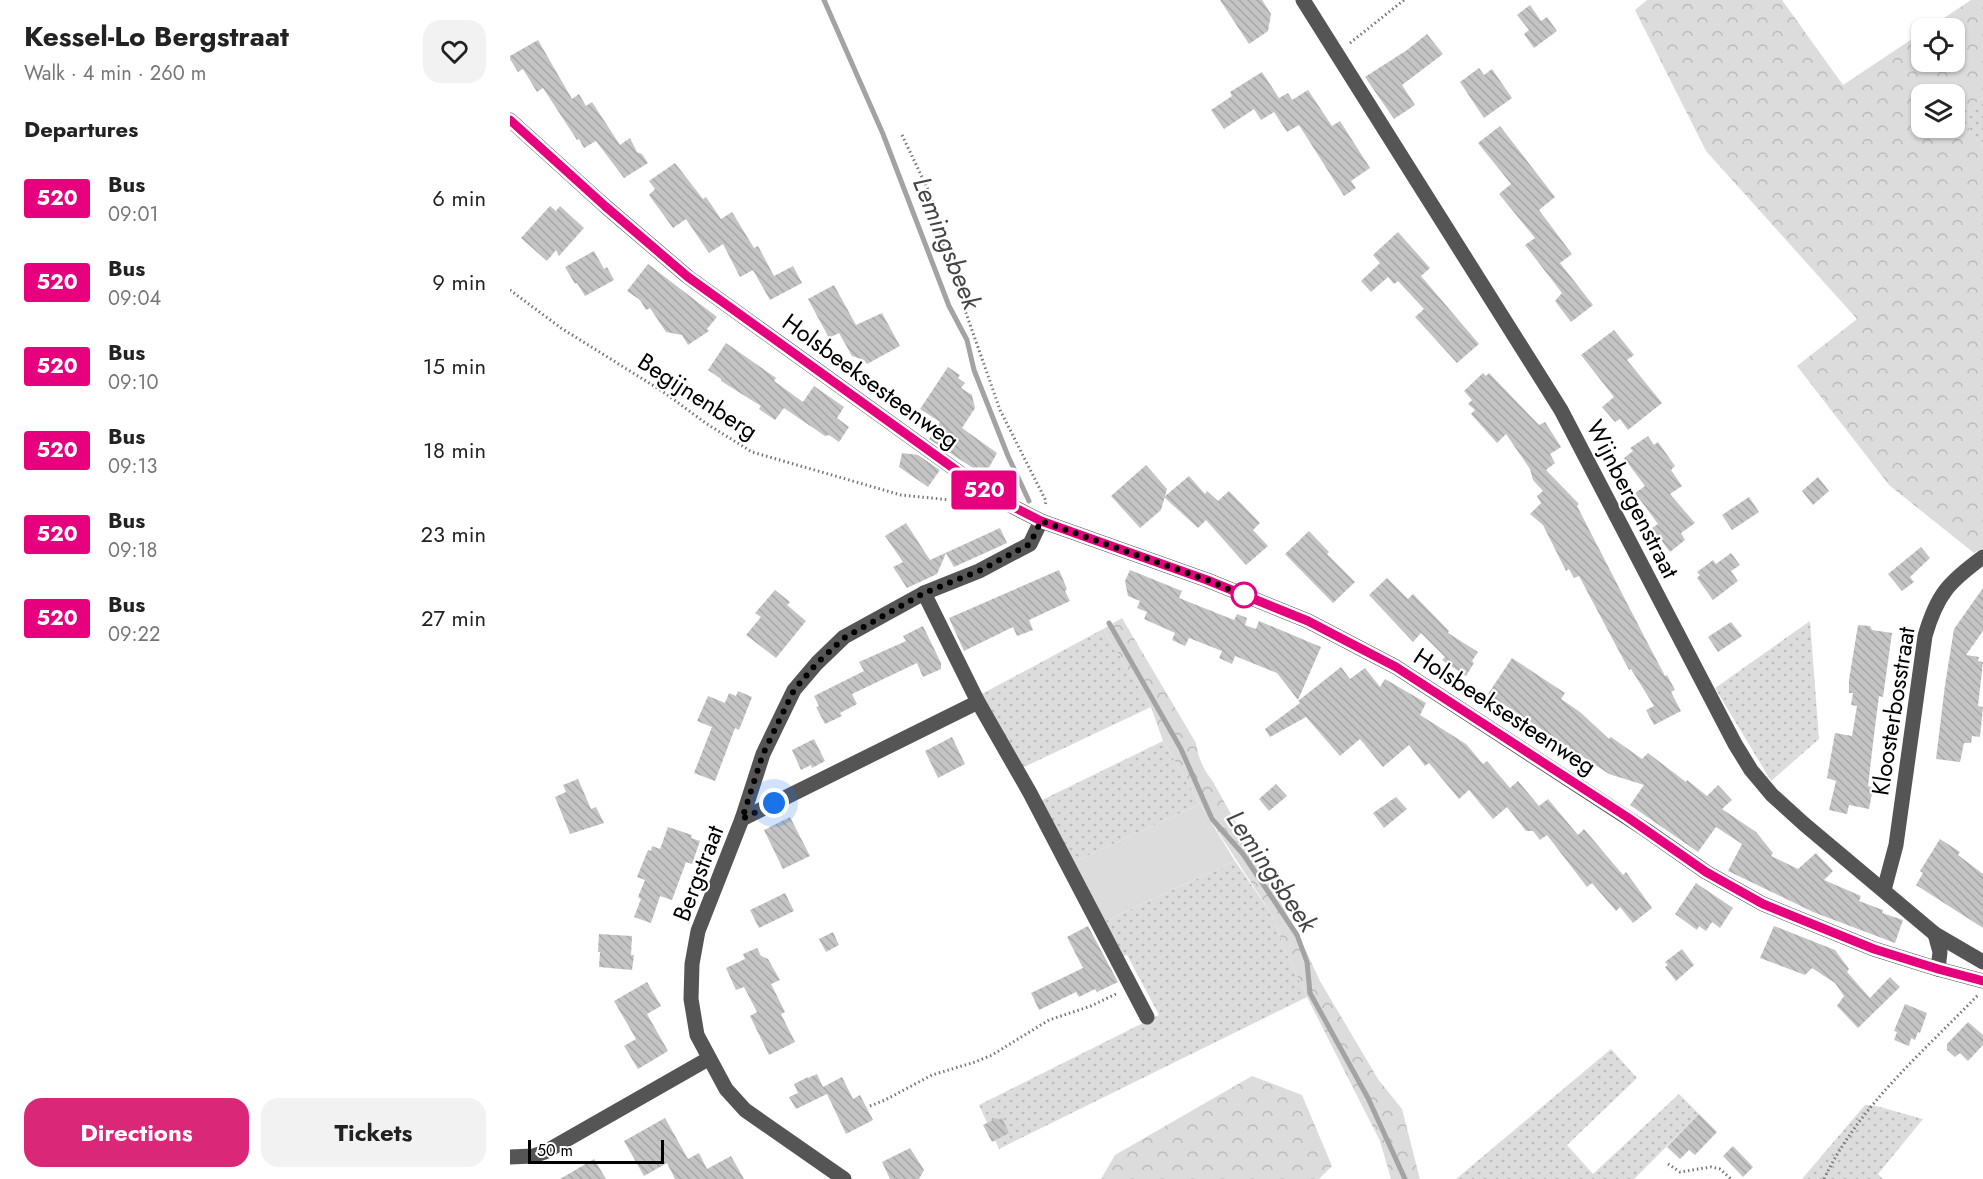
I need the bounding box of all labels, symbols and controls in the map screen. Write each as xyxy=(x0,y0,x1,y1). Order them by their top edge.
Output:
text: Kessel-Lo Bergstraat xyxy=(24,16,289,57)
map controls xyxy=(1911,18,1965,138)
button: locate xyxy=(1911,18,1965,72)
button: heart xyxy=(423,20,486,83)
text: Walk · 4 min · 260 m xyxy=(24,59,206,88)
button: layers xyxy=(1911,84,1965,138)
text: Departures xyxy=(24,113,138,145)
text: Bus xyxy=(108,168,145,200)
water label: Lemingsbeek xyxy=(903,171,992,317)
text: 6 min xyxy=(432,182,486,214)
text: 520 xyxy=(36,183,78,213)
text: 09:01 xyxy=(108,200,159,229)
text: Bus xyxy=(108,252,145,284)
text: 9 min xyxy=(432,266,486,298)
text: 520 xyxy=(36,267,78,297)
text: 09:04 xyxy=(108,284,161,313)
street label: Holsbeeksesteenweg xyxy=(775,305,967,457)
text: Bus xyxy=(108,336,145,368)
street label: Begijnenberg xyxy=(631,344,765,448)
text: 15 min xyxy=(423,350,486,382)
text: 520 xyxy=(36,351,78,381)
text: 09:10 xyxy=(108,368,159,397)
street label: Wijnbergenstraat xyxy=(1578,414,1688,585)
text: Bus xyxy=(108,420,145,452)
text: 18 min xyxy=(423,434,486,466)
text: 520 xyxy=(36,435,78,465)
text: 09:13 xyxy=(108,452,157,481)
line badge: 520 xyxy=(950,470,1018,510)
text: 520 xyxy=(963,475,1005,505)
text: Bus xyxy=(108,504,145,536)
text: 23 min xyxy=(420,518,486,550)
text: 520 xyxy=(36,519,78,549)
text: 09:18 xyxy=(108,536,157,565)
unlabelled marker xyxy=(1231,582,1257,608)
text: Bus xyxy=(108,588,145,620)
text: 27 min xyxy=(421,602,486,634)
text: 520 xyxy=(36,603,78,633)
text: 09:22 xyxy=(108,620,160,649)
street label: Kloosterbosstraat xyxy=(1862,624,1924,798)
street label: Holsbeeksesteenweg xyxy=(1407,639,1603,783)
your location xyxy=(759,788,789,818)
water label: Lemingsbeek xyxy=(1217,802,1328,941)
street label: Bergstraat xyxy=(664,820,732,926)
button: Directions xyxy=(24,1098,249,1167)
button: Tickets xyxy=(261,1098,486,1167)
scale bar xyxy=(528,1137,664,1164)
text: 50 m xyxy=(537,1139,573,1162)

